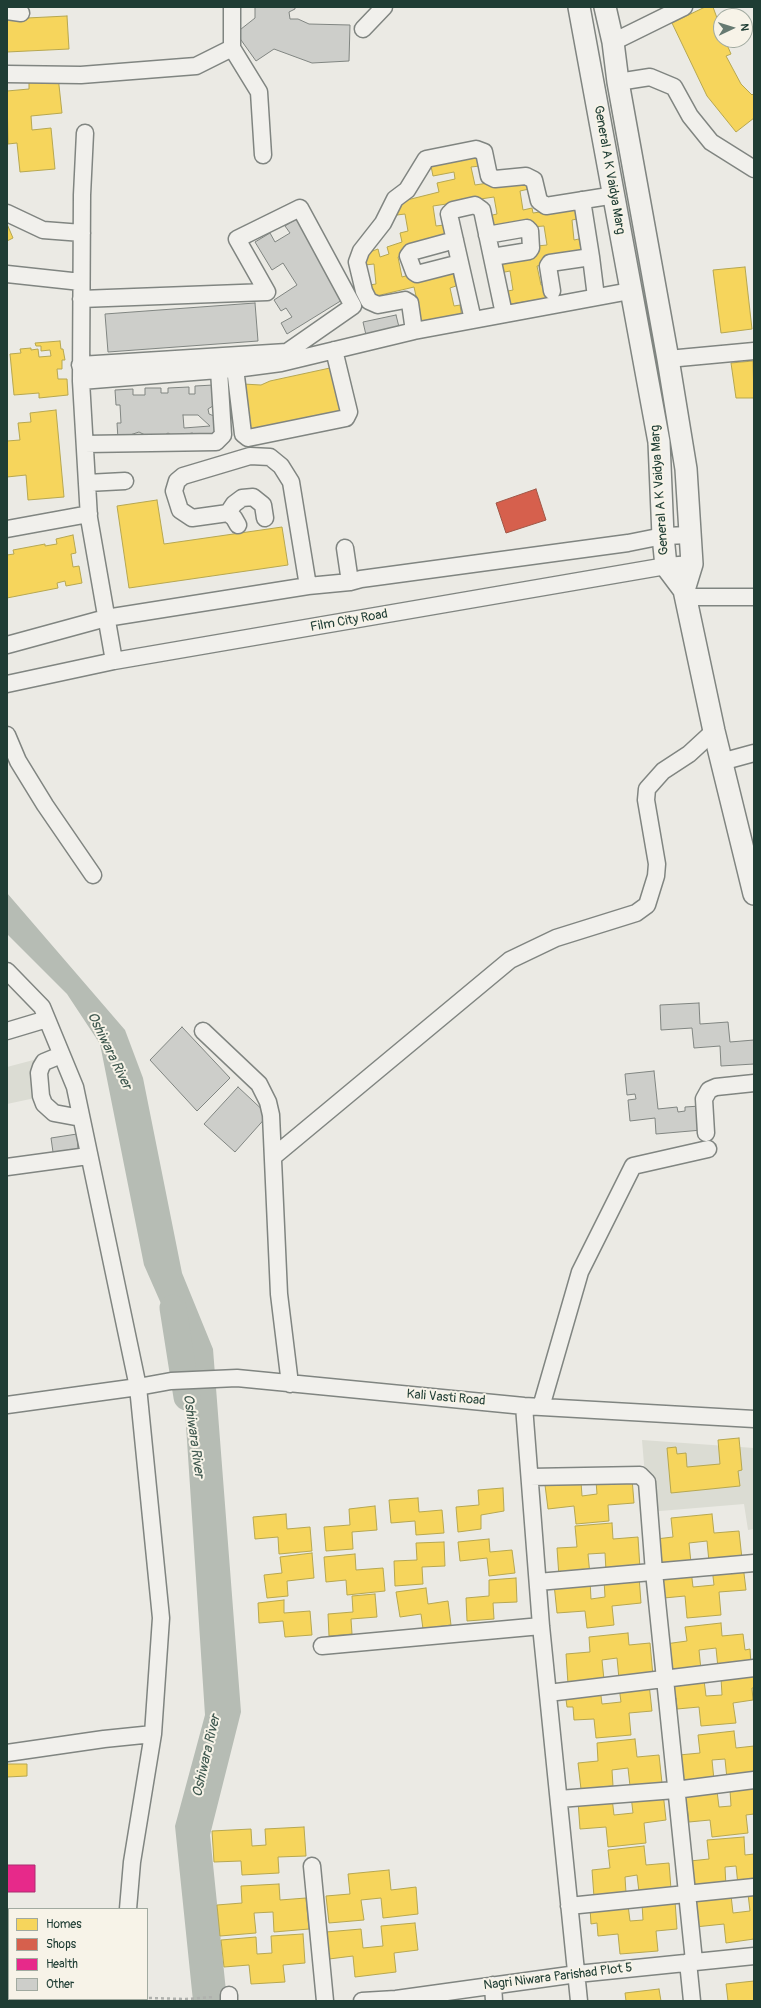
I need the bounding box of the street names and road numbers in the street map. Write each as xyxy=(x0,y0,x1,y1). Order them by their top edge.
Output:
street label: General A K Vaidya Marg xyxy=(590,104,628,236)
street label: General A K Vaidya Marg xyxy=(648,424,672,556)
street label: Film City Road xyxy=(309,607,389,635)
street label: Kali Vasti Road xyxy=(406,1387,486,1409)
street label: Nagri Niwara Parishad Plot 5 xyxy=(483,1960,633,1994)

